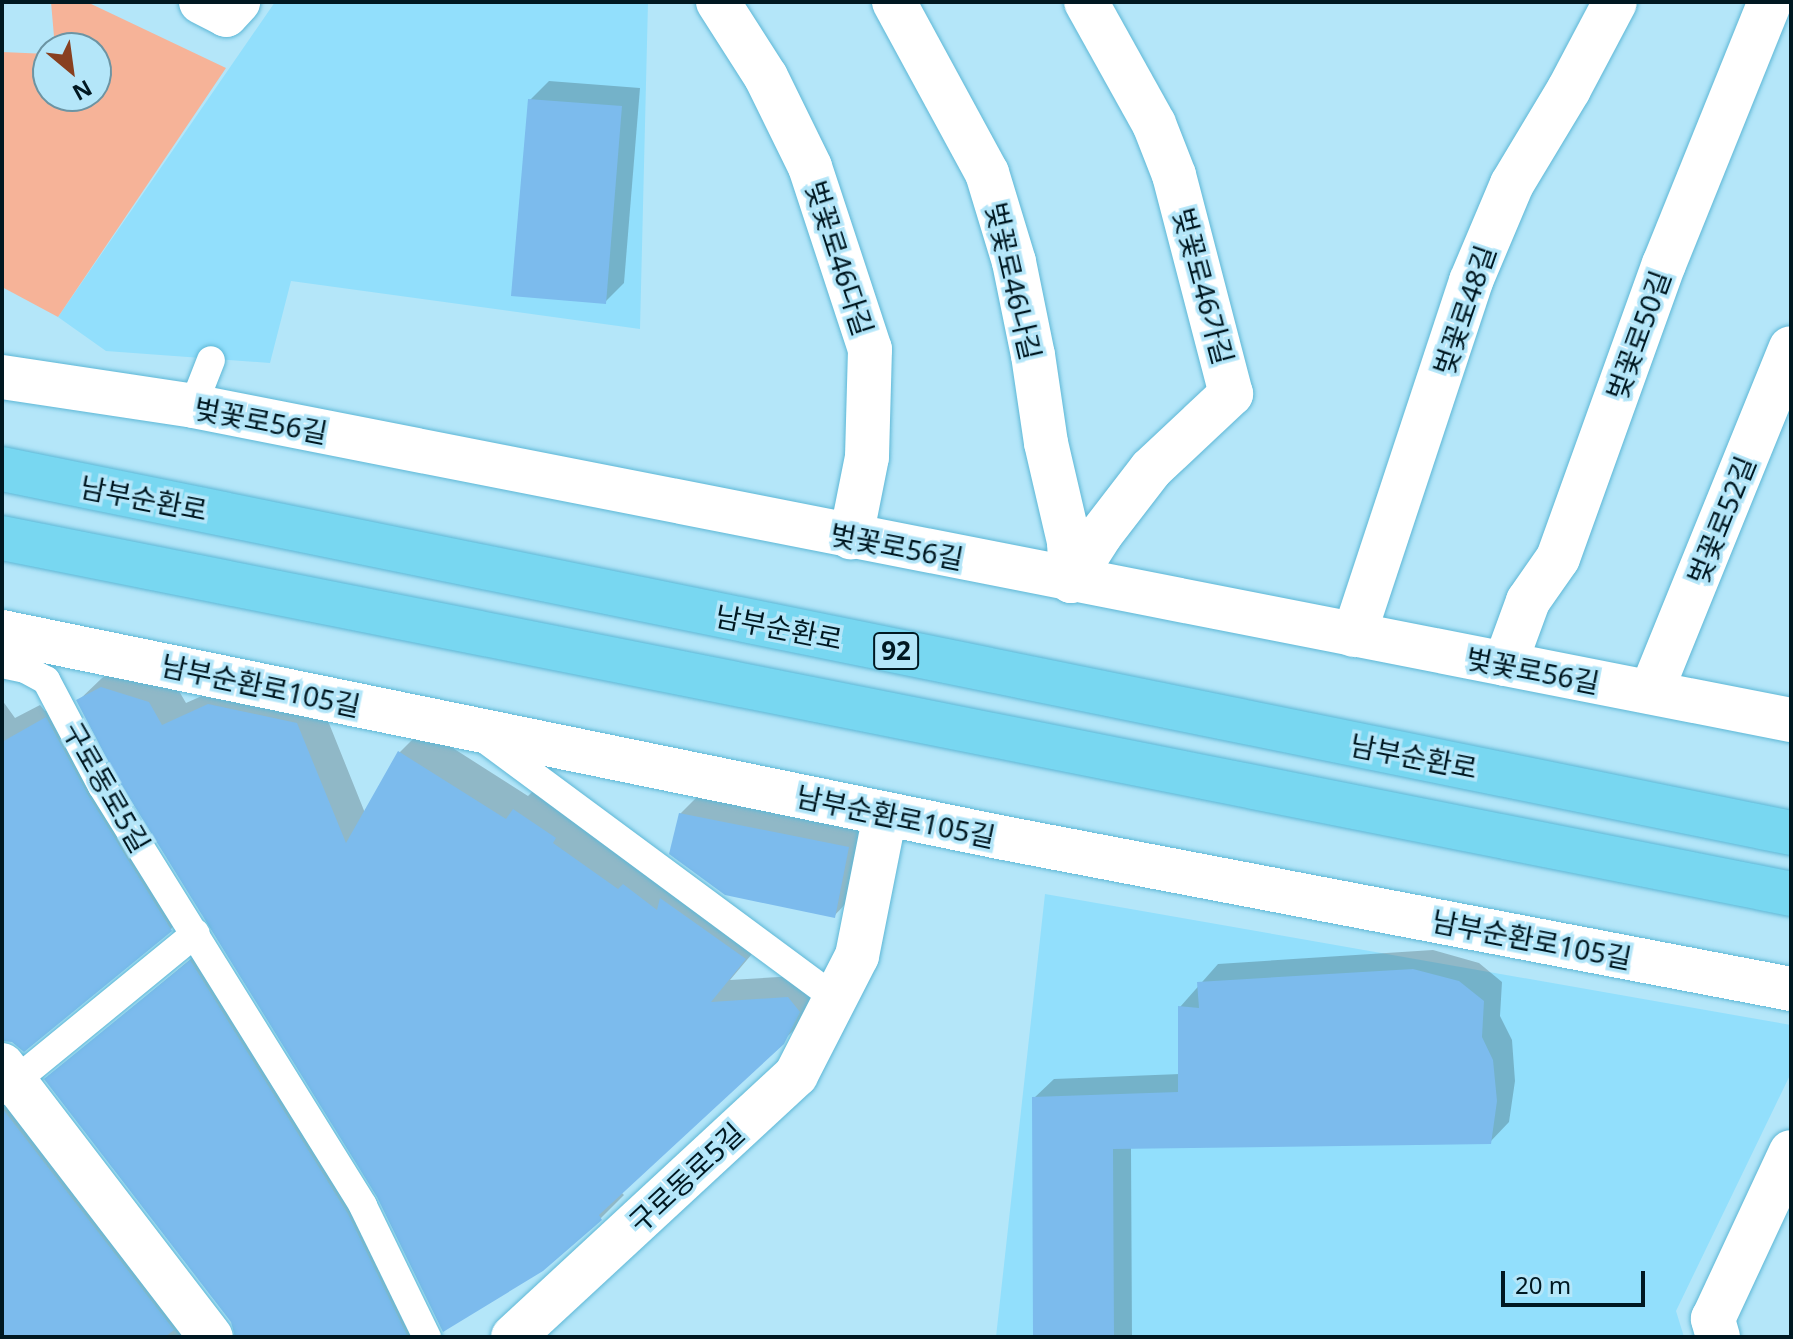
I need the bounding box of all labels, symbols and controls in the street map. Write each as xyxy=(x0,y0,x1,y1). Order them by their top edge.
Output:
north arrow xyxy=(32,32,112,112)
text: N xyxy=(68,74,98,109)
street label: 벚꽃로46다길 xyxy=(799,176,881,340)
street label: 벚꽃로46나길 xyxy=(980,199,1048,363)
street label: 벚꽃로46가길 xyxy=(1167,204,1241,368)
street label: 벚꽃로48길 xyxy=(1426,241,1502,379)
street label: 벚꽃로50길 xyxy=(1599,266,1677,404)
street label: 벚꽃로56길 xyxy=(191,391,331,449)
street label: 벚꽃로52길 xyxy=(1680,451,1762,589)
street label: 남부순환로 xyxy=(78,469,210,527)
street label: 벚꽃로56길 xyxy=(827,517,967,575)
street label: 남부순환로 xyxy=(713,598,845,656)
road number: 92 xyxy=(872,629,920,673)
street label: 벚꽃로56길 xyxy=(1463,641,1603,699)
street label: 남부순환로105길 xyxy=(158,648,364,722)
street label: 구로동로5길 xyxy=(56,716,158,858)
street label: 남부순환로 xyxy=(1348,727,1480,785)
street label: 남부순환로105길 xyxy=(793,779,999,853)
street label: 남부순환로105길 xyxy=(1429,903,1635,975)
street label: 구로동로5길 xyxy=(622,1115,750,1239)
scale bar xyxy=(1505,1255,1649,1305)
text: 20 m xyxy=(1515,1268,1571,1301)

